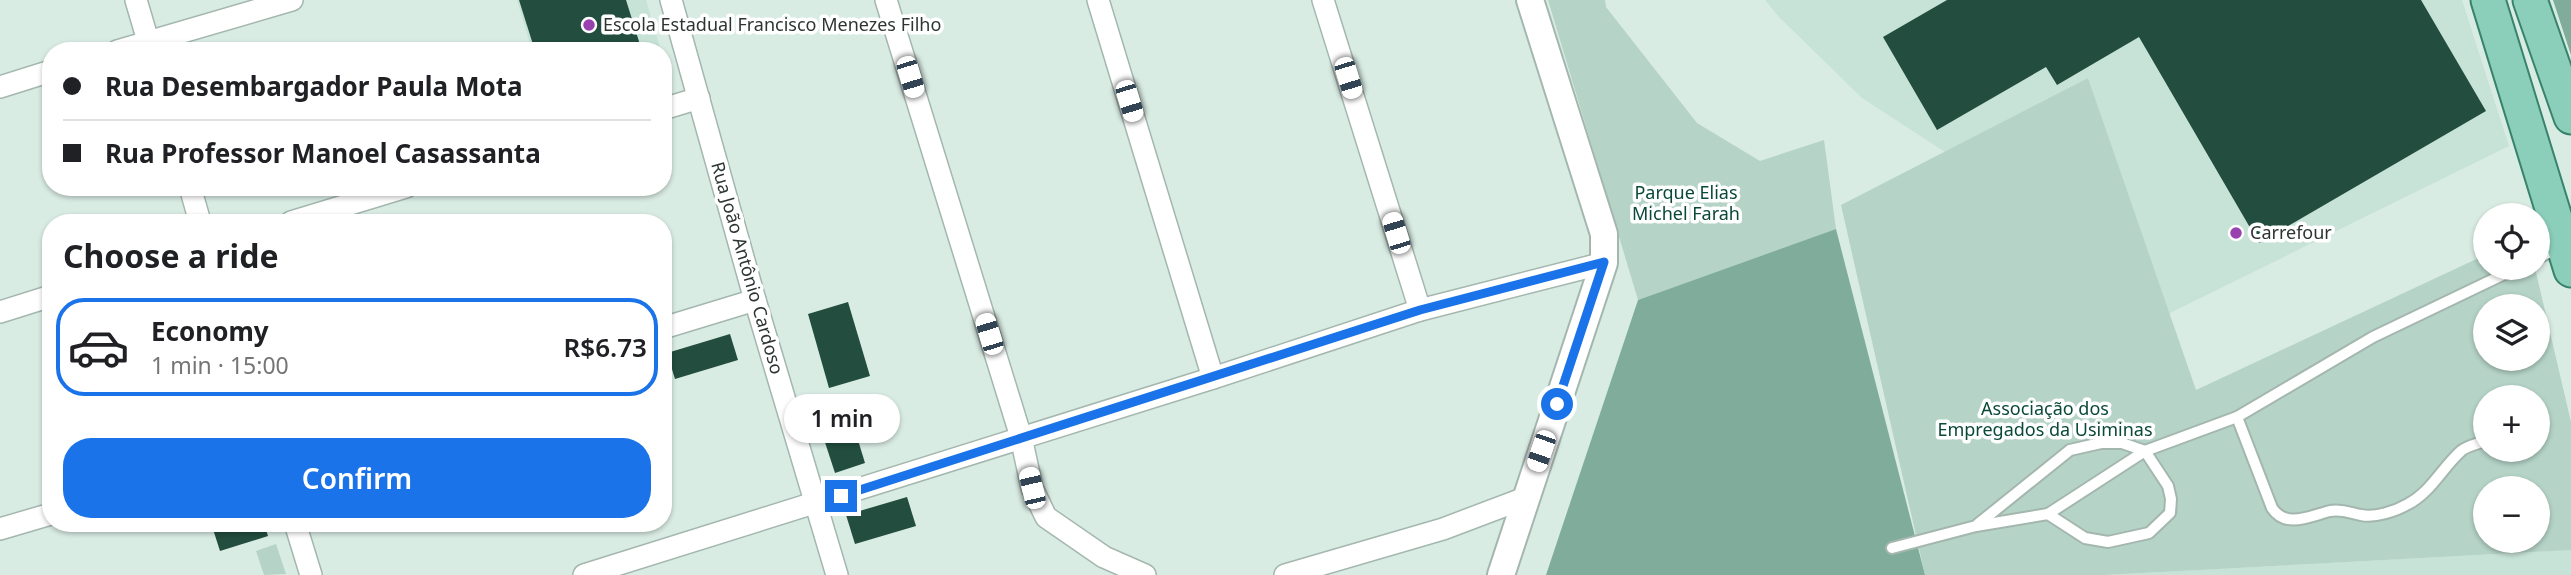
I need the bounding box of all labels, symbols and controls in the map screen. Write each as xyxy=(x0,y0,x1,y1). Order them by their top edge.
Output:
place label: Escola Estadual Francisco Menezes Filho xyxy=(603,12,941,36)
marker: Escola Estadual Francisco Menezes Filho xyxy=(581,17,597,33)
car xyxy=(894,54,927,100)
car xyxy=(1332,55,1365,101)
text: Rua Desembargador Paula Mota xyxy=(105,68,523,104)
car xyxy=(1113,78,1146,124)
text: Rua Professor Manoel Casassanta xyxy=(105,135,541,171)
street label: Rua João Antônio Cardoso xyxy=(706,159,790,377)
park label: Parque Elias Michel Farah xyxy=(1632,180,1740,225)
map controls xyxy=(2473,203,2550,553)
button: locate xyxy=(2473,203,2550,280)
car xyxy=(1380,210,1413,256)
place label: Carrefour xyxy=(2250,220,2332,244)
marker: Carrefour xyxy=(2228,225,2244,241)
text: Choose a ride xyxy=(63,234,279,277)
button: layers xyxy=(2473,294,2550,371)
car xyxy=(973,311,1006,357)
text: Economy xyxy=(151,313,269,349)
icon: car xyxy=(67,316,130,379)
text: R$6.73 xyxy=(564,329,647,365)
text: 1 min · 15:00 xyxy=(151,349,289,381)
button: + xyxy=(2473,385,2550,462)
route start xyxy=(1541,388,1573,420)
callout: 1 min xyxy=(783,394,899,444)
park label: Associação dos Empregados da Usiminas xyxy=(1937,396,2153,441)
text: 1 min xyxy=(811,402,873,434)
car xyxy=(1525,428,1558,474)
button: Confirm xyxy=(63,438,651,518)
car xyxy=(1018,465,1047,511)
button: − xyxy=(2473,476,2550,553)
route end xyxy=(825,480,857,512)

